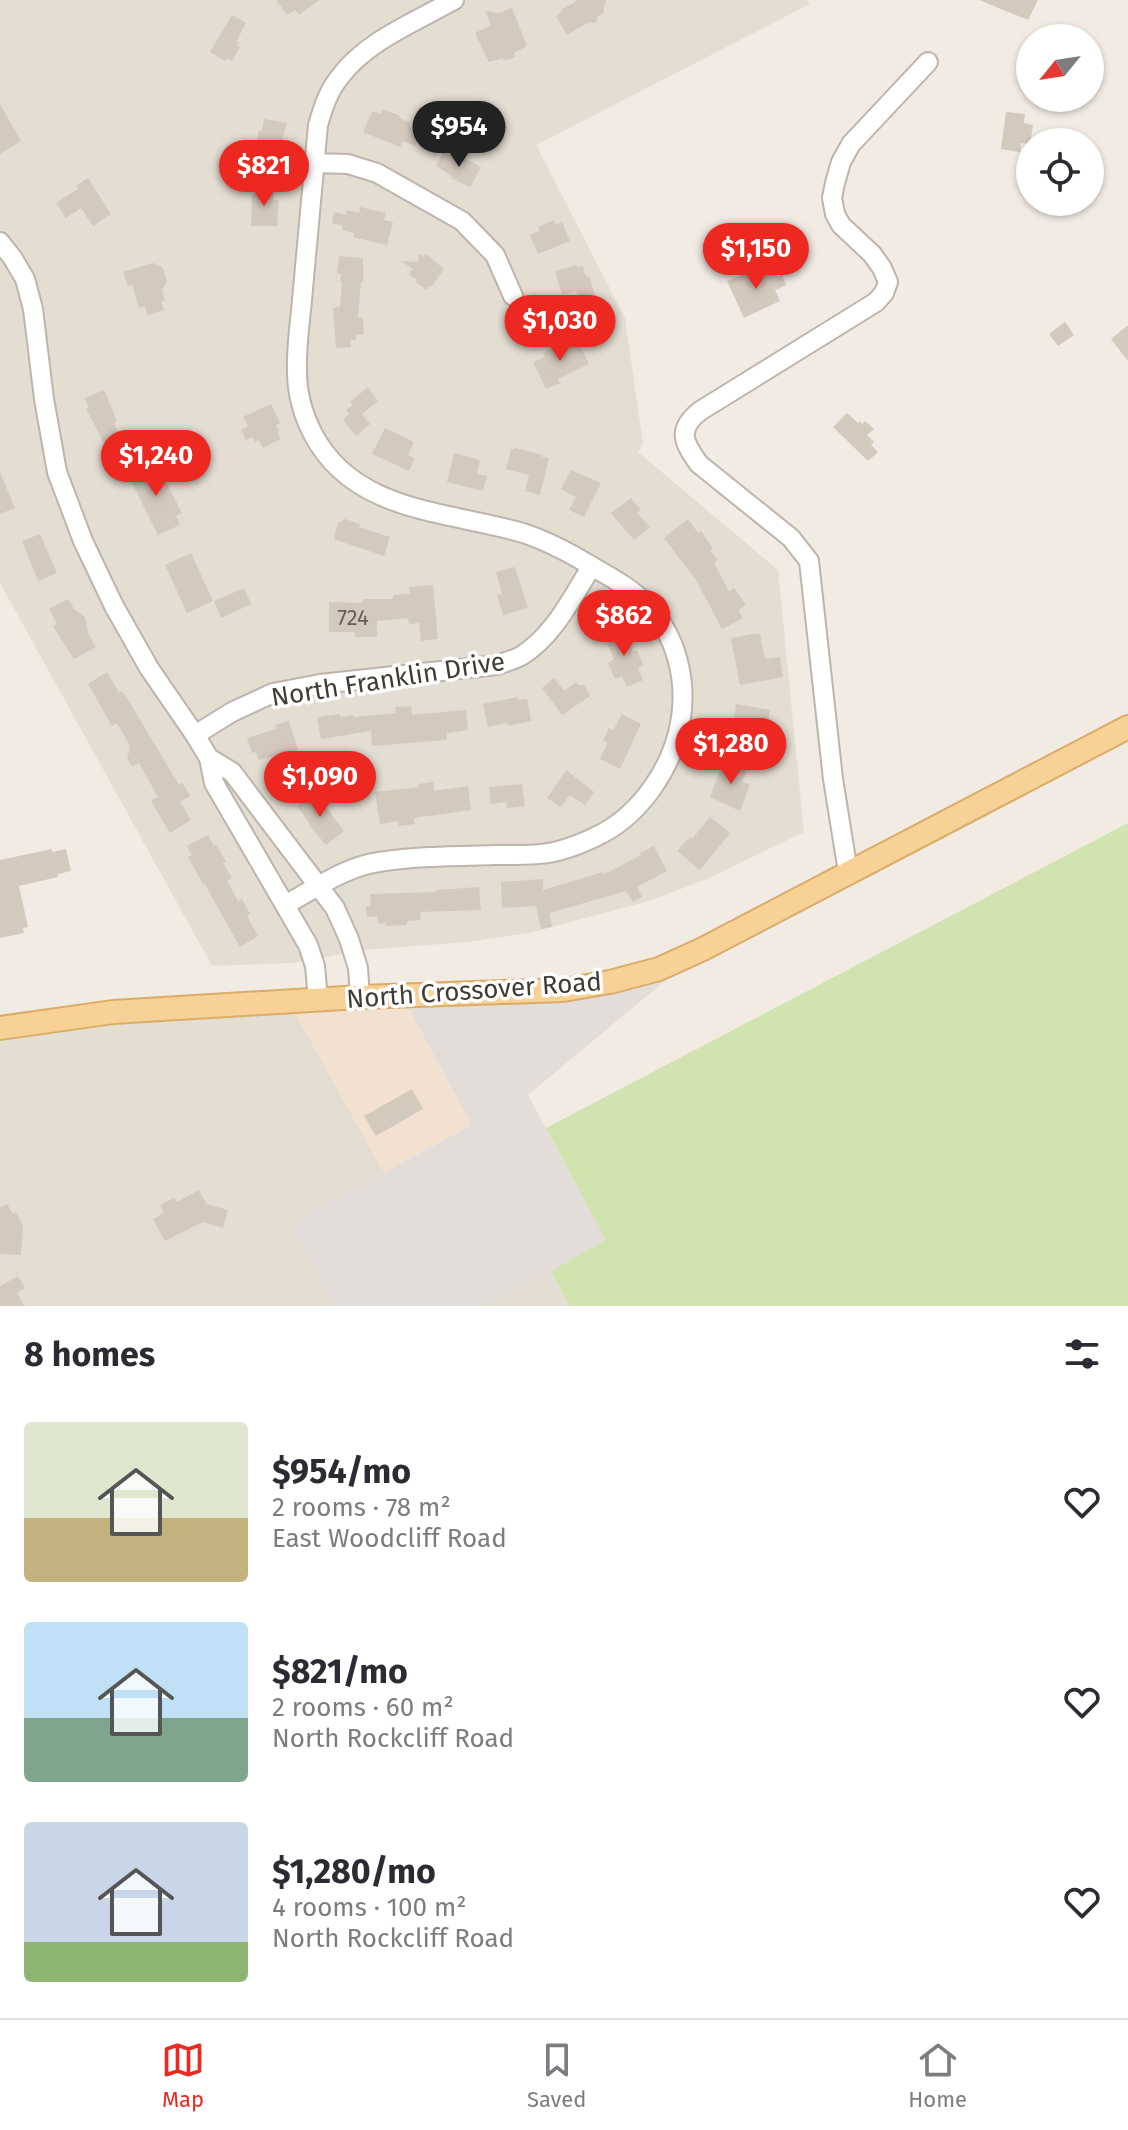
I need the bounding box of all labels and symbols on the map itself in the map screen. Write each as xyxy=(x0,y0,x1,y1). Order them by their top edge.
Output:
north arrow xyxy=(1016,24,1104,112)
pin: $954 xyxy=(412,101,506,169)
pin: $821 xyxy=(217,140,311,208)
pin: $1,150 xyxy=(691,223,821,291)
pin: $1,030 xyxy=(495,295,625,363)
pin: $1,240 xyxy=(91,430,221,498)
pin: $862 xyxy=(577,590,671,658)
house number: 724 xyxy=(337,604,369,631)
street label: North Franklin Drive xyxy=(269,646,507,713)
pin: $1,280 xyxy=(666,718,796,786)
pin: $1,090 xyxy=(255,751,385,819)
street label: North Crossover Road xyxy=(345,966,603,1015)

